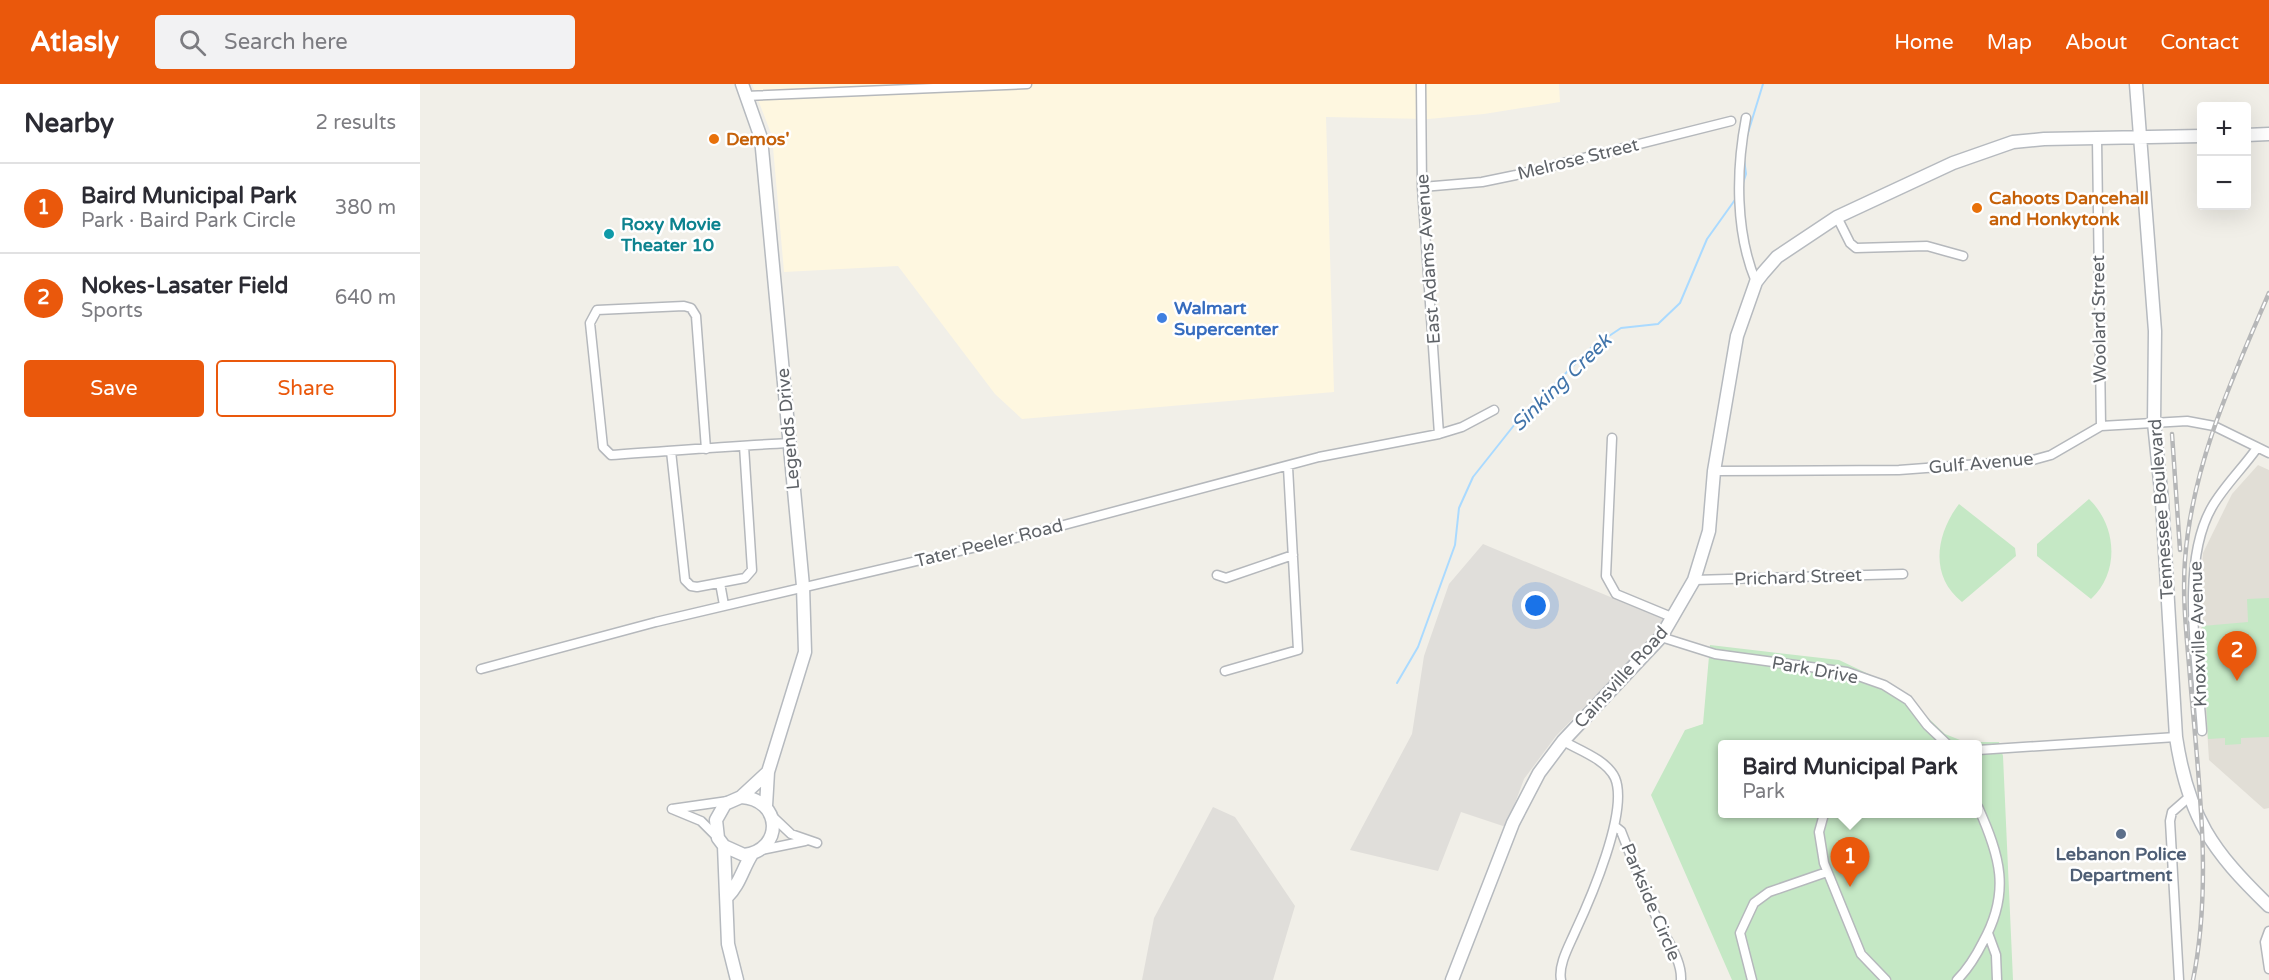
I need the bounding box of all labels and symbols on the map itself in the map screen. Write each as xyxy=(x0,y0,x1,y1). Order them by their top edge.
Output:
place label: Demos' xyxy=(726,128,789,150)
marker: Demos' xyxy=(707,132,721,146)
street label: Melrose Street xyxy=(1515,133,1641,185)
street label: East Adams Avenue xyxy=(1411,173,1445,345)
place label: Cahoots Dancehall and Honkytonk xyxy=(1989,187,2149,230)
marker: Cahoots Dancehall and Honkytonk xyxy=(1970,201,1984,215)
place label: Roxy Movie Theater 10 xyxy=(620,213,721,256)
marker: Roxy Movie Theater 10 xyxy=(602,227,616,241)
street label: Woolard Street xyxy=(2087,255,2111,383)
place label: Walmart Supercenter xyxy=(1174,297,1279,340)
marker: Walmart Supercenter xyxy=(1155,311,1169,325)
water label: Sinking Creek xyxy=(1507,328,1618,436)
street label: Legends Drive xyxy=(772,367,804,491)
street label: Tennessee Boulevard xyxy=(2144,418,2178,600)
street label: Gulf Avenue xyxy=(1928,447,2034,479)
street label: Tater Peeler Road xyxy=(913,514,1065,572)
street label: Knoxville Avenue xyxy=(2184,561,2212,707)
street label: Prichard Street xyxy=(1734,564,1863,590)
your location xyxy=(1521,591,1550,620)
street label: Cainsville Road xyxy=(1569,621,1673,733)
pin: 2 xyxy=(2218,632,2256,681)
street label: Park Drive xyxy=(1770,652,1860,688)
marker: Lebanon Police Department xyxy=(2114,827,2128,841)
pin: 1 xyxy=(1830,838,1870,887)
street label: Parkside Circle xyxy=(1616,840,1686,964)
place label: Lebanon Police Department xyxy=(2055,843,2187,886)

